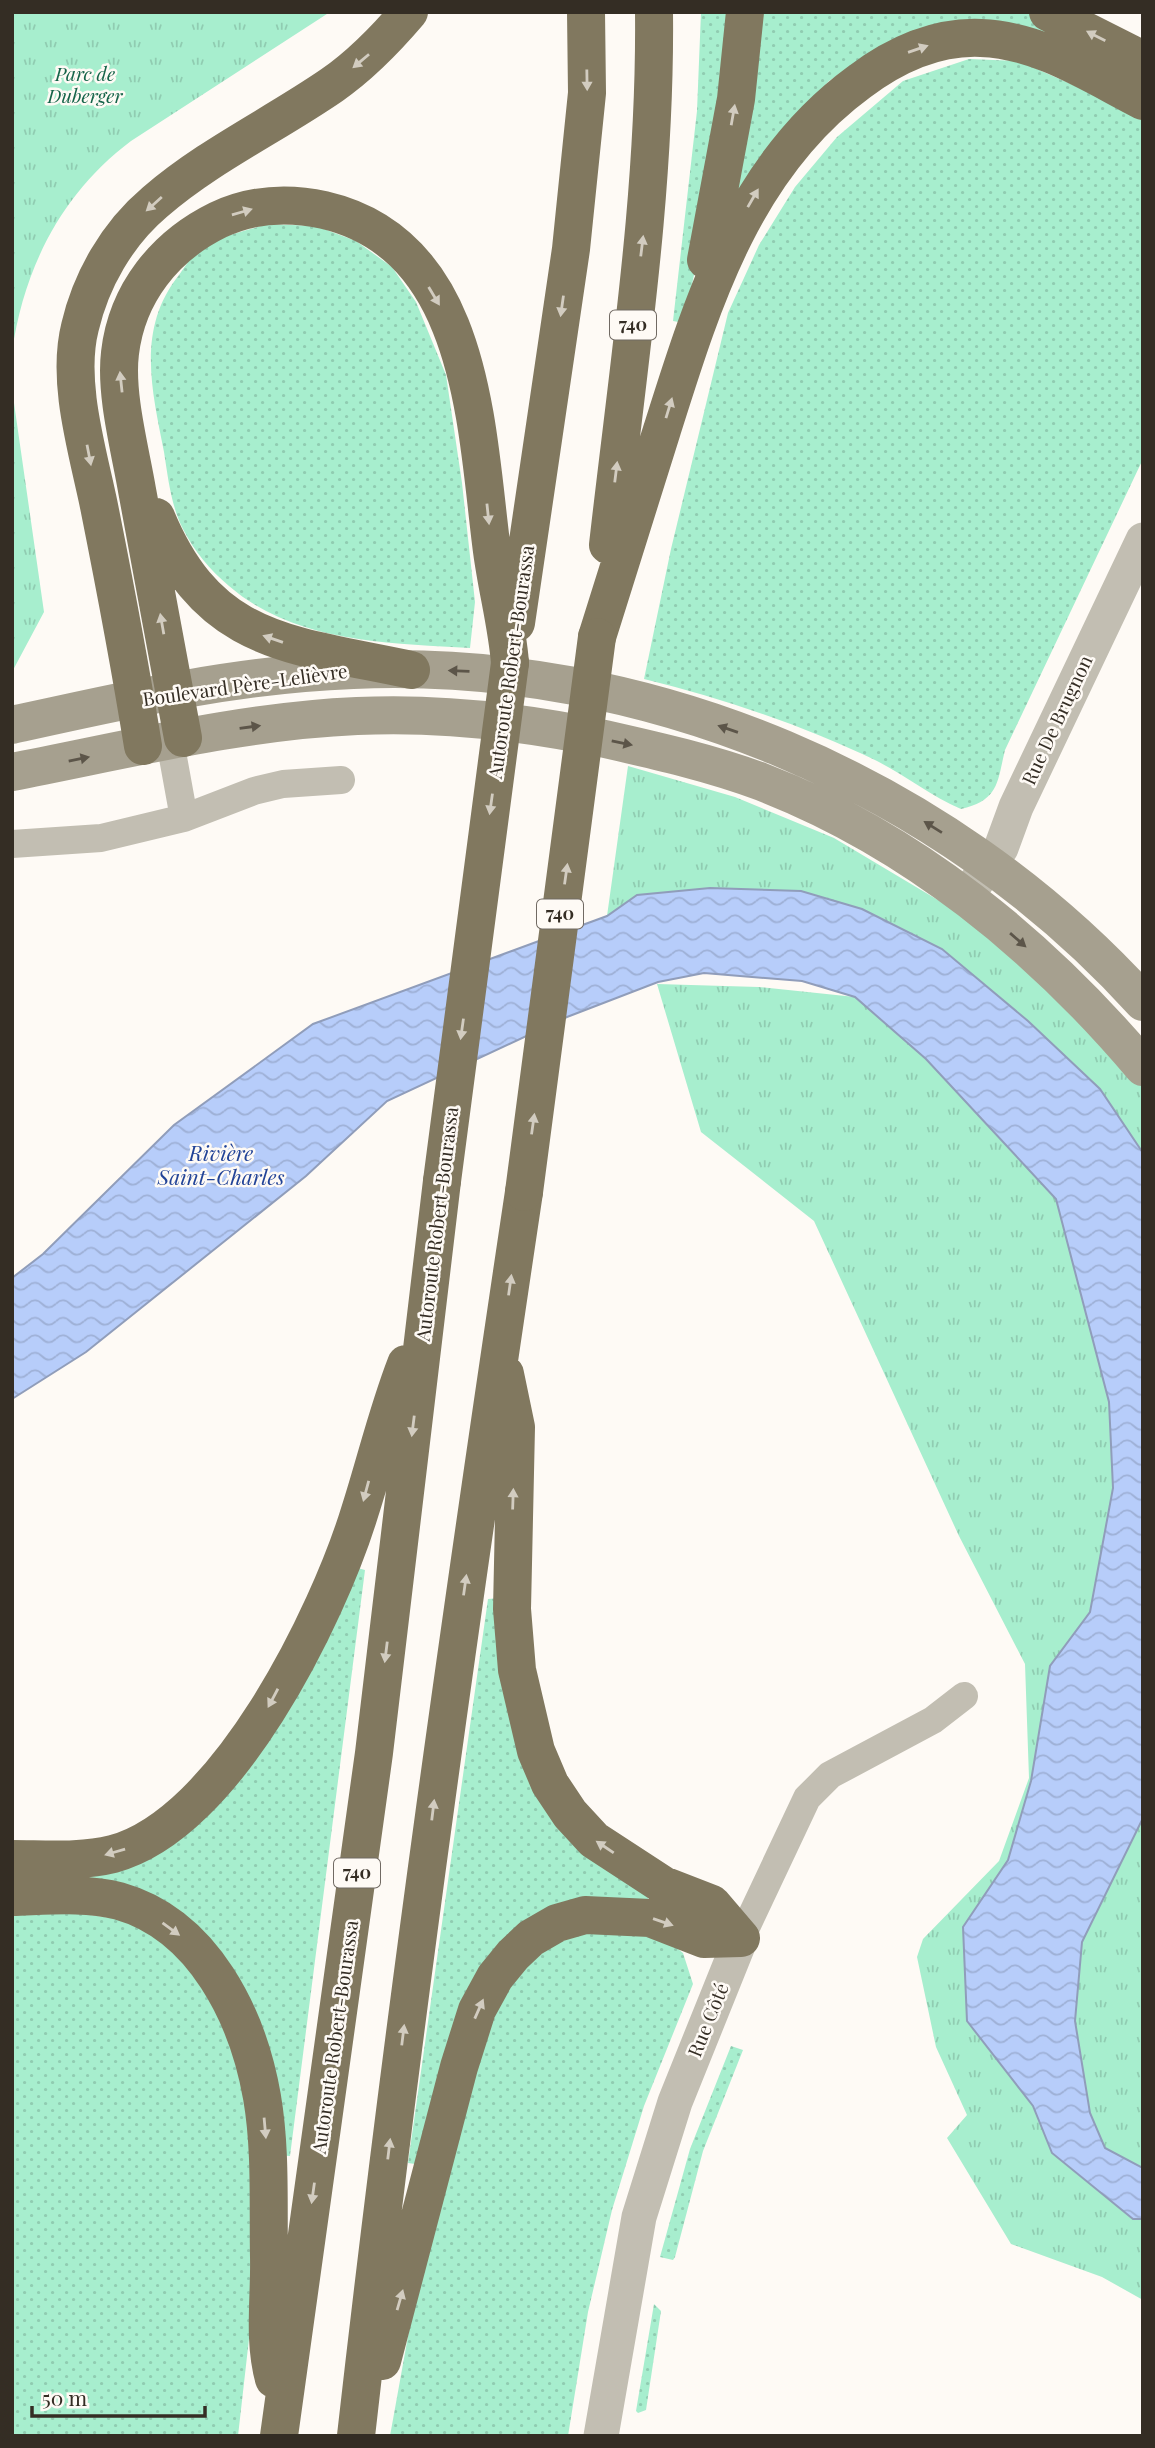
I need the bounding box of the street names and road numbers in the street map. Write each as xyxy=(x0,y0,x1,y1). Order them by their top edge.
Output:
road number: 740 xyxy=(610,310,656,340)
street label: Autoroute Robert-Bourassa xyxy=(481,543,539,781)
street label: Rue De Brugnon xyxy=(1015,650,1098,789)
street label: Boulevard Père-Lelièvre xyxy=(141,657,349,711)
road number: 740 xyxy=(537,900,583,929)
street label: Autoroute Robert-Bourassa xyxy=(409,1105,463,1343)
road number: 740 xyxy=(334,1858,380,1887)
street label: Autoroute Robert-Bourassa xyxy=(305,1918,363,2156)
street label: Rue Côté xyxy=(680,1979,734,2060)

